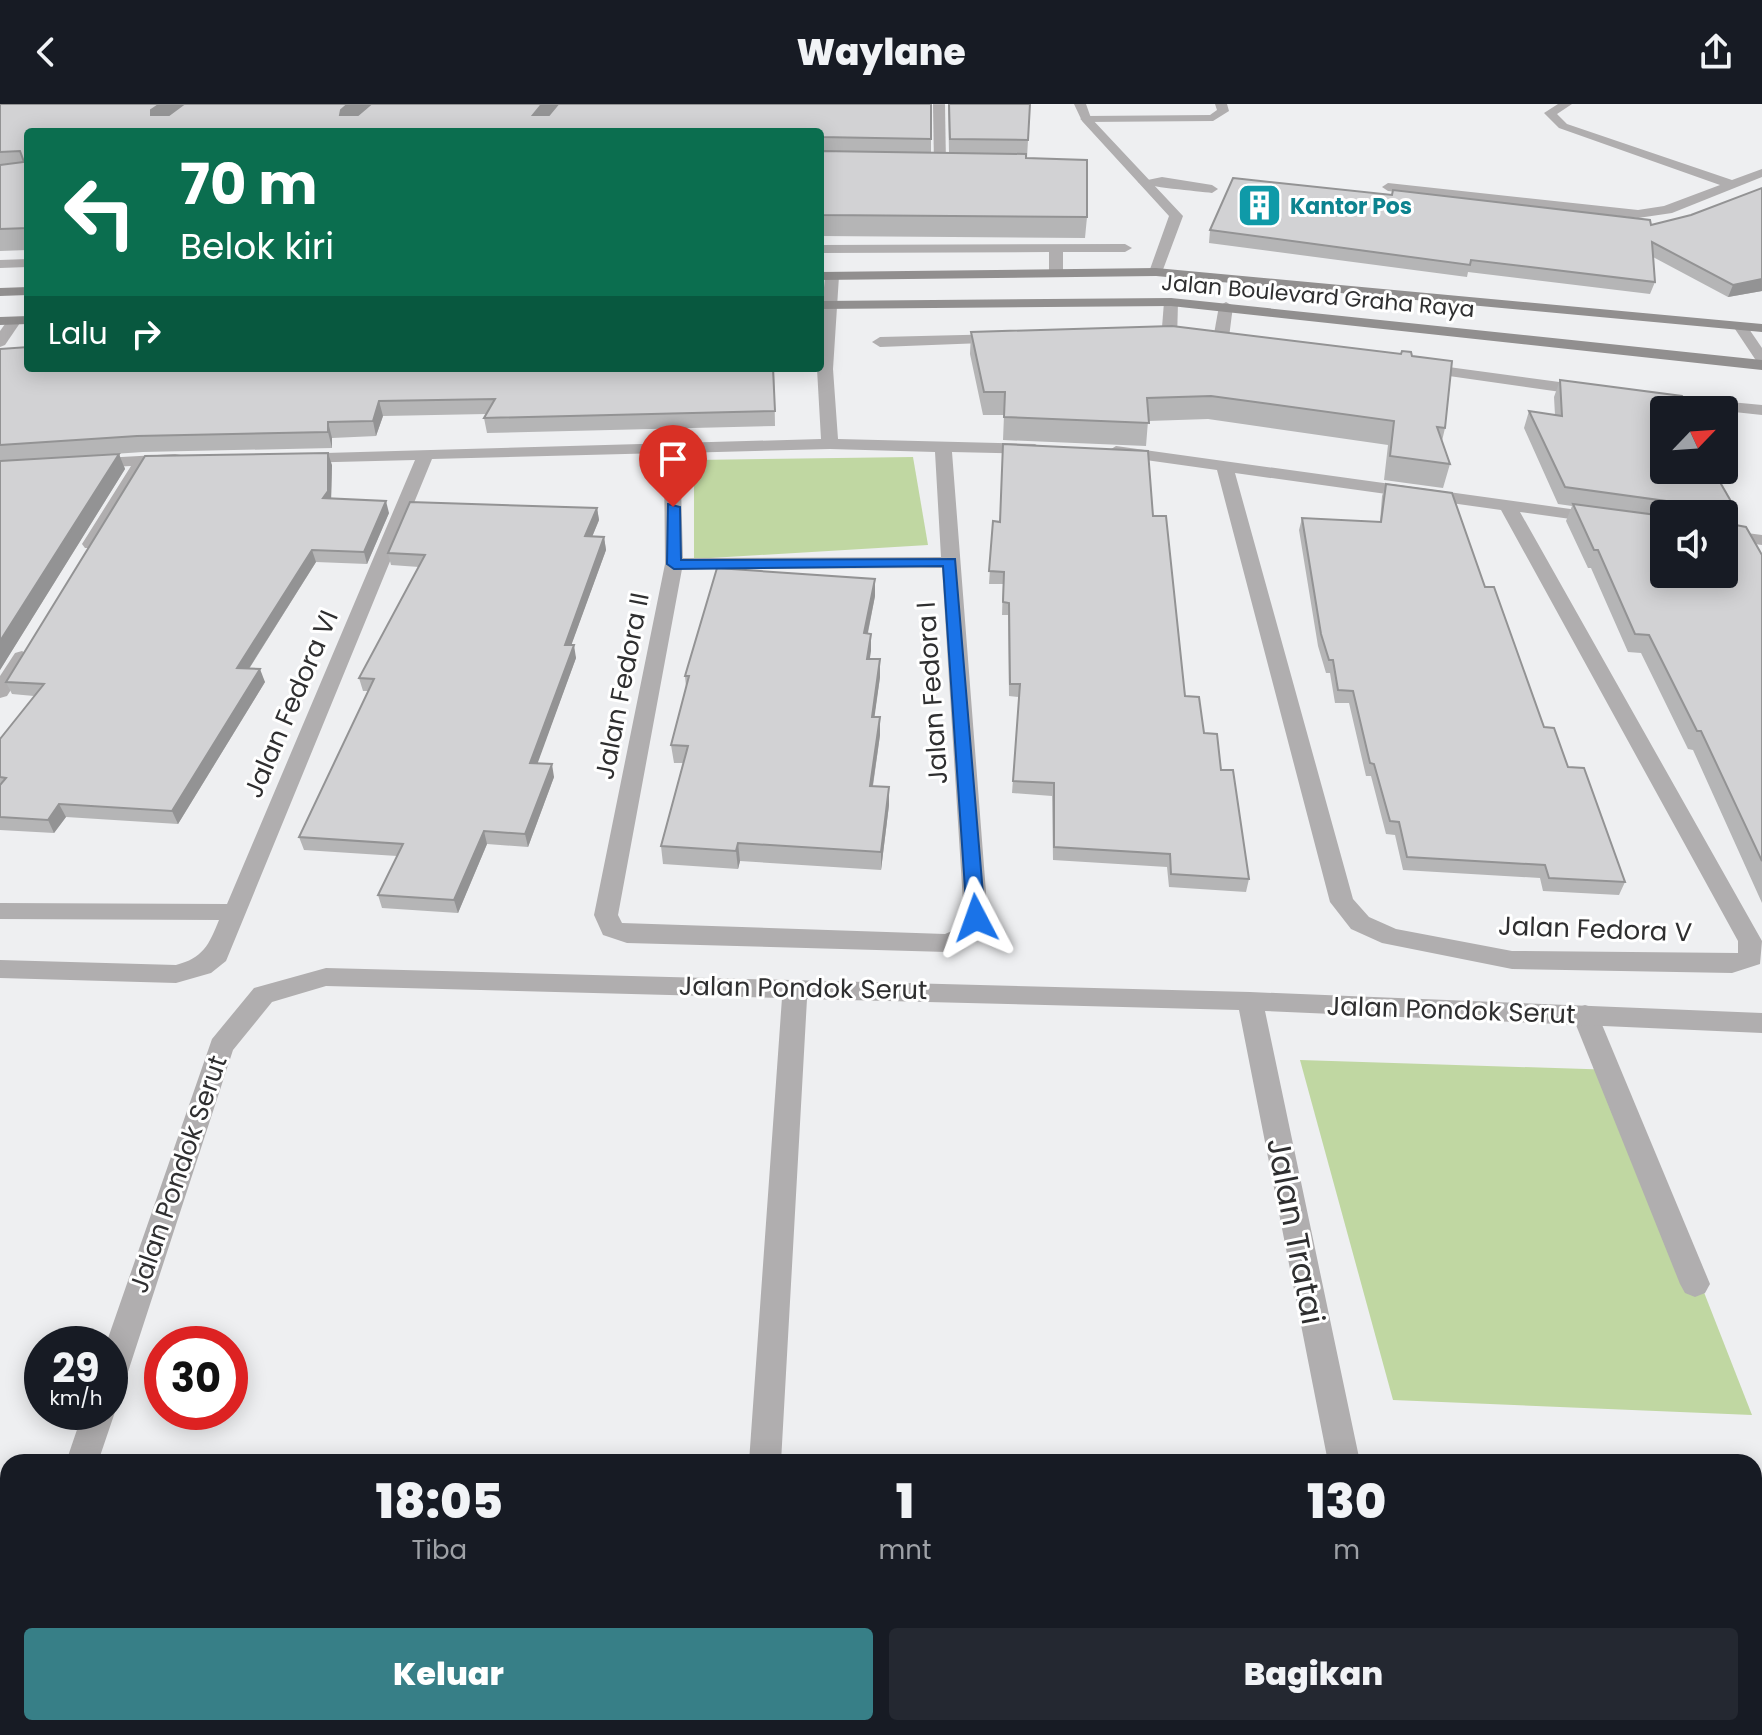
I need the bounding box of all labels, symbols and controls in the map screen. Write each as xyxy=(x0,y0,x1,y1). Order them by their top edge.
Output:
text: Waylane xyxy=(796,27,966,78)
icon: back xyxy=(24,30,68,74)
icon: share xyxy=(1694,30,1738,74)
text: 70 m xyxy=(180,145,318,224)
icon: left xyxy=(48,160,152,264)
building icon: Kantor Pos xyxy=(1235,182,1283,230)
place label: Kantor Pos xyxy=(1290,191,1412,222)
text: Belok kiri xyxy=(180,221,334,272)
street label: Jalan Boulevard Graha Raya xyxy=(1160,267,1476,325)
text: Lalu xyxy=(48,312,108,355)
icon: right xyxy=(124,312,168,356)
north arrow xyxy=(1650,396,1738,484)
map controls xyxy=(1650,396,1738,588)
pin xyxy=(639,425,707,507)
icon: arrive xyxy=(651,437,695,481)
button: sound xyxy=(1650,500,1738,588)
street label: Jalan Fedora II xyxy=(586,590,658,782)
street label: Jalan Fedora I xyxy=(908,600,956,786)
street label: Jalan Fedora VI xyxy=(235,605,347,803)
position arrow xyxy=(934,876,1018,960)
street label: Jalan Fedora V xyxy=(1497,908,1693,950)
street label: Jalan Pondok Serut xyxy=(678,968,928,1008)
street label: Jalan Pondok Serut xyxy=(1326,988,1576,1032)
street label: Jalan Pondok Serut xyxy=(120,1050,236,1298)
street label: Jalan Tratai xyxy=(1256,1134,1336,1328)
speed limit sign: 30 xyxy=(144,1326,248,1430)
text: 29 xyxy=(52,1340,100,1396)
text: km/h xyxy=(49,1384,103,1412)
text: 18:05 xyxy=(376,1468,503,1535)
text: 1 xyxy=(896,1468,914,1535)
text: 130 xyxy=(1307,1468,1386,1535)
text: Tiba xyxy=(411,1532,467,1568)
text: mnt xyxy=(879,1532,931,1568)
text: m xyxy=(1333,1532,1360,1568)
button: Keluar xyxy=(24,1628,873,1720)
button: Bagikan xyxy=(889,1628,1738,1720)

